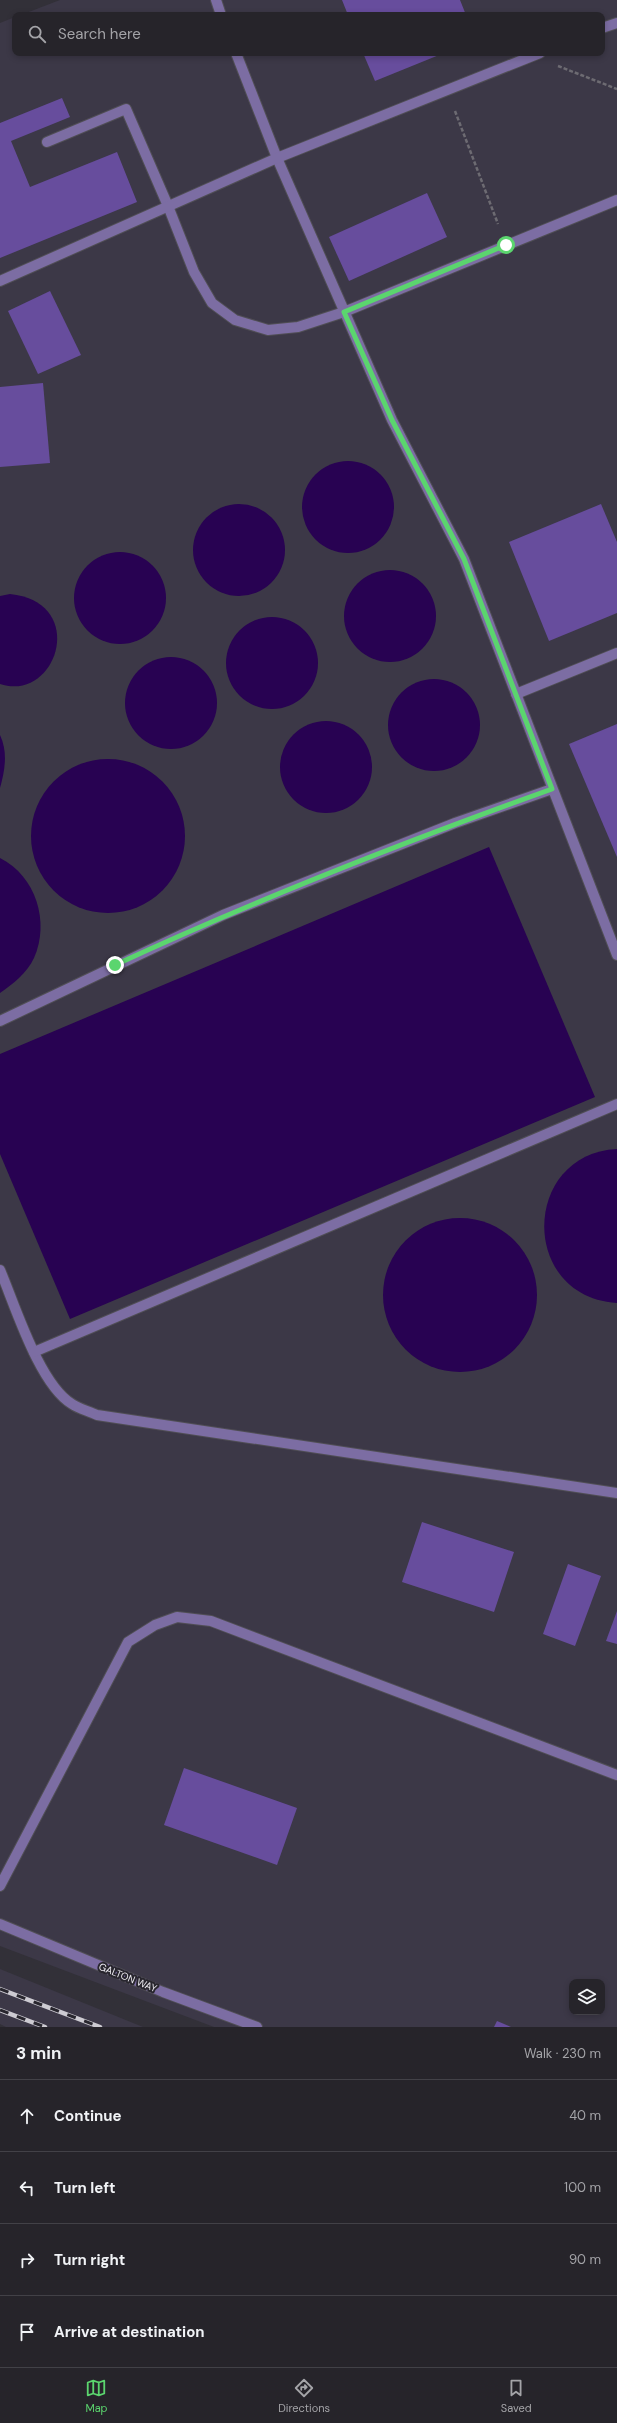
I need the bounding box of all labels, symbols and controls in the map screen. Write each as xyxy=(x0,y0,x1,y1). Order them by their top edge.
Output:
search box xyxy=(12,12,605,56)
icon: search xyxy=(26,23,48,45)
text: Search here xyxy=(58,24,141,44)
route start xyxy=(497,236,515,254)
route end xyxy=(106,956,124,974)
street label: GALTON WAY xyxy=(97,1960,159,1995)
map controls xyxy=(569,1979,605,2015)
button: layers xyxy=(569,1979,605,2015)
text: 3 min xyxy=(16,2042,61,2064)
text: Walk · 230 m xyxy=(524,2045,601,2062)
icon: ahead xyxy=(16,2105,38,2127)
text: Continue xyxy=(54,2106,122,2126)
text: 40 m xyxy=(569,2107,601,2124)
icon: left xyxy=(16,2177,38,2199)
text: Turn left xyxy=(54,2178,115,2198)
text: 100 m xyxy=(564,2179,601,2196)
icon: right xyxy=(16,2249,38,2271)
text: Turn right xyxy=(54,2250,125,2270)
text: 90 m xyxy=(569,2251,601,2268)
icon: arrive xyxy=(16,2321,38,2343)
text: Arrive at destination xyxy=(54,2322,205,2342)
tab: Map xyxy=(85,2377,108,2415)
tab: Directions xyxy=(278,2377,330,2415)
tab: Saved xyxy=(501,2377,532,2415)

